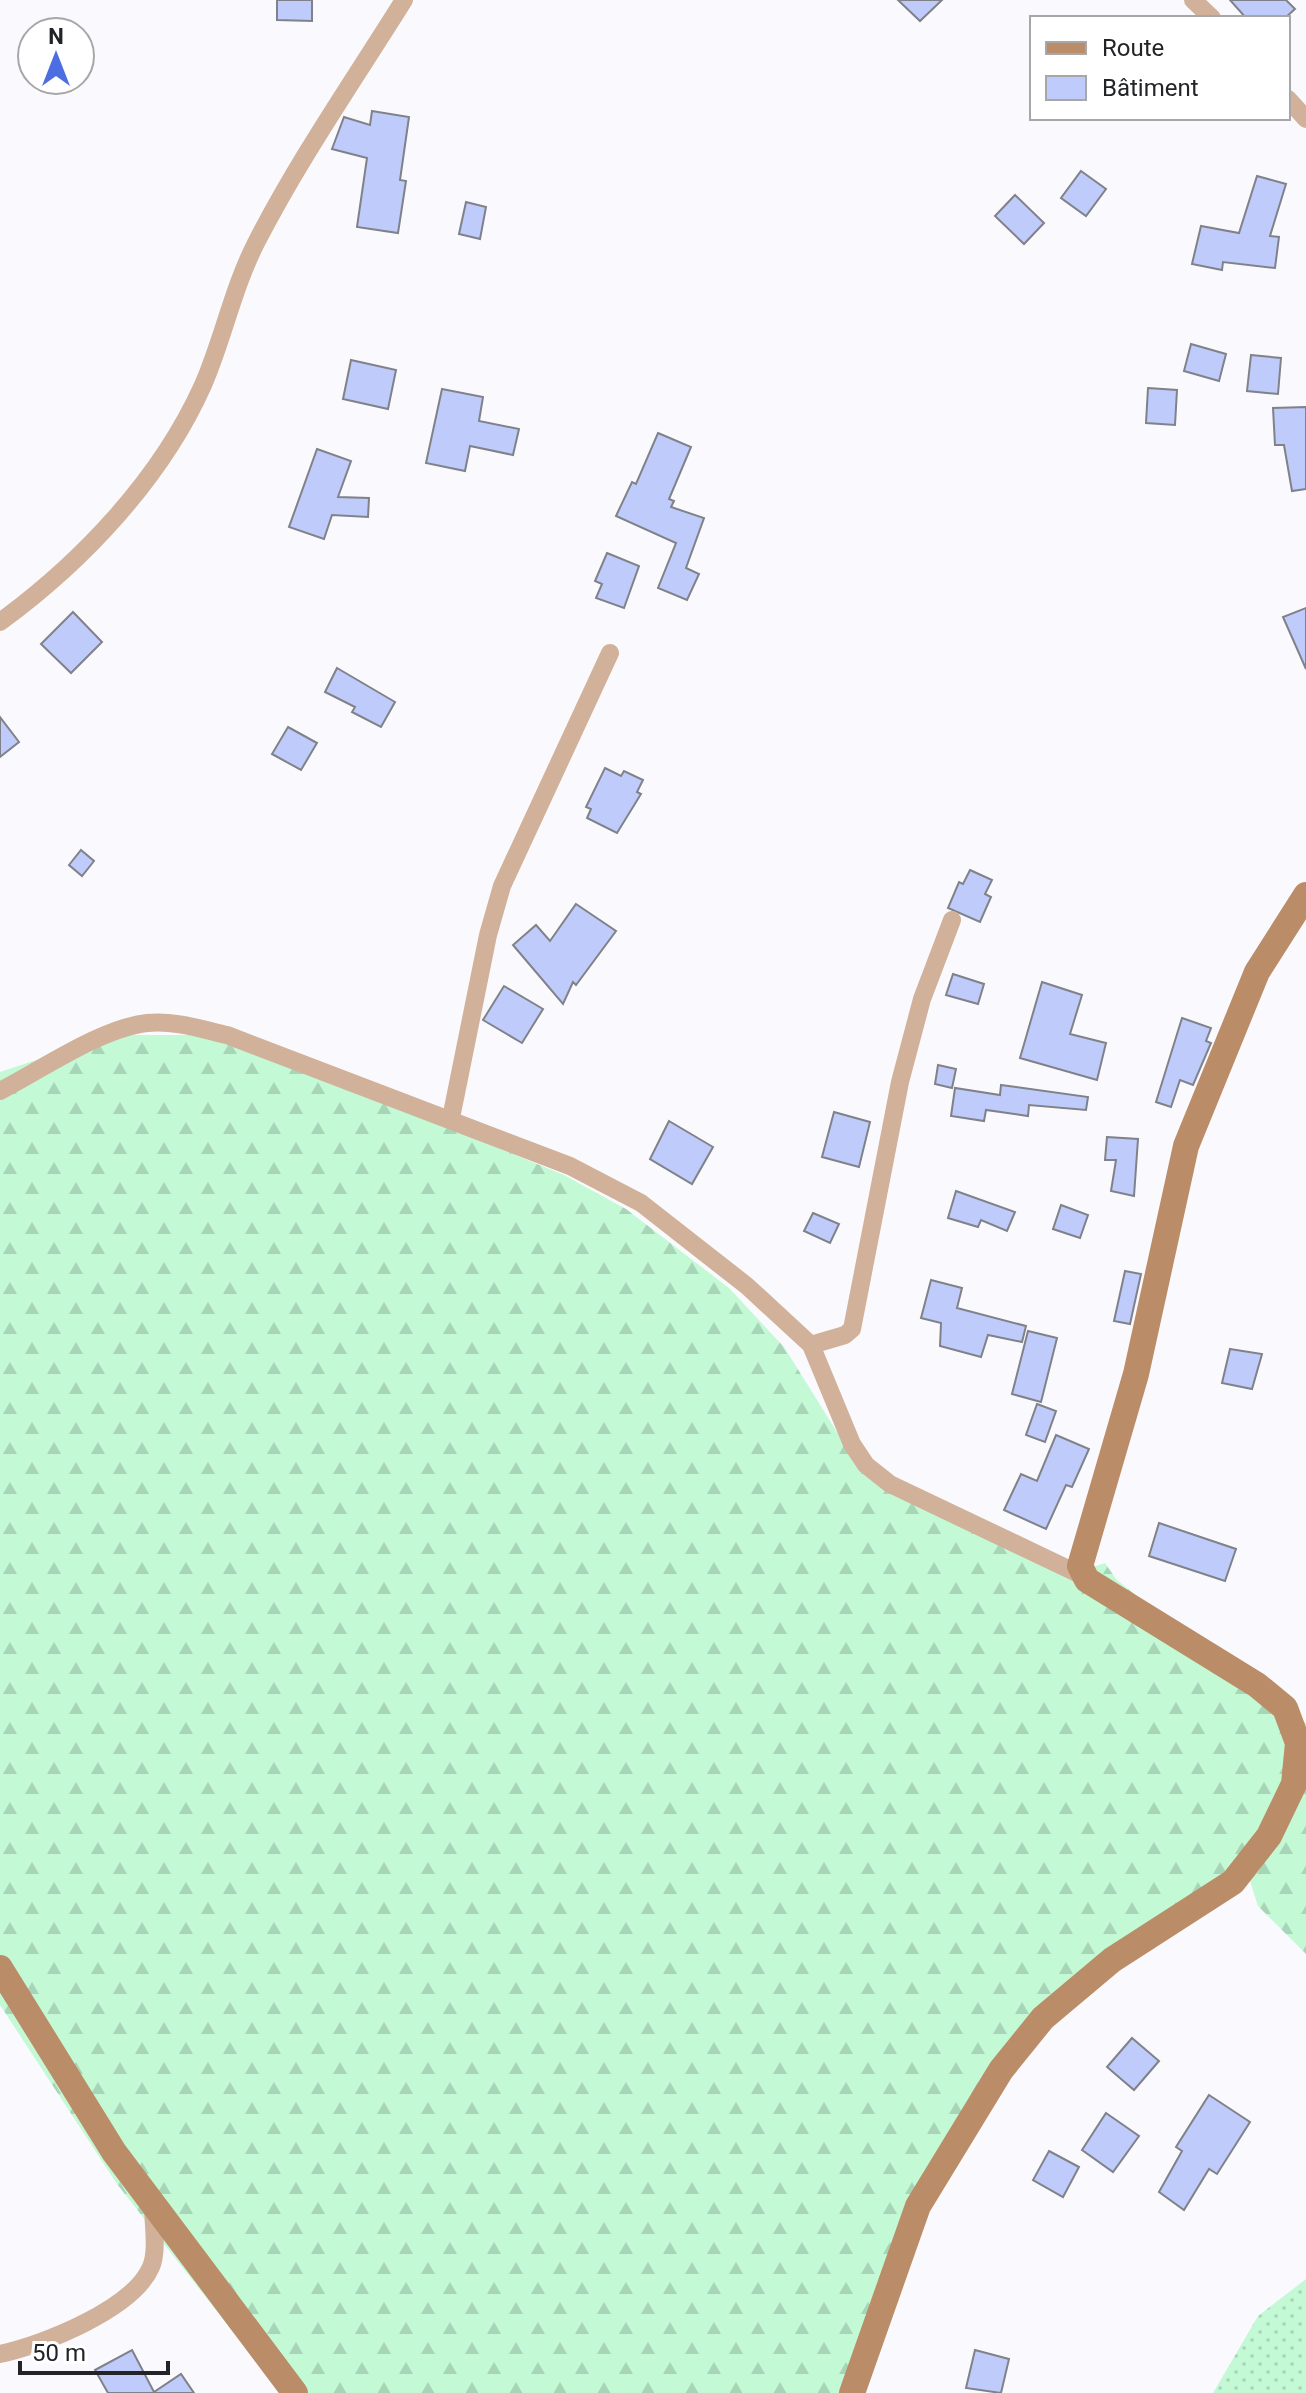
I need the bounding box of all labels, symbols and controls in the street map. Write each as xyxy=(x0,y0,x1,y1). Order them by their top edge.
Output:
north arrow xyxy=(16,16,96,96)
legend xyxy=(1030,16,1290,120)
text: N xyxy=(48,24,64,49)
text: Route xyxy=(1102,34,1164,62)
text: Bâtiment xyxy=(1102,74,1199,102)
scale bar xyxy=(20,2325,168,2375)
text: 50 m xyxy=(32,2339,86,2367)

